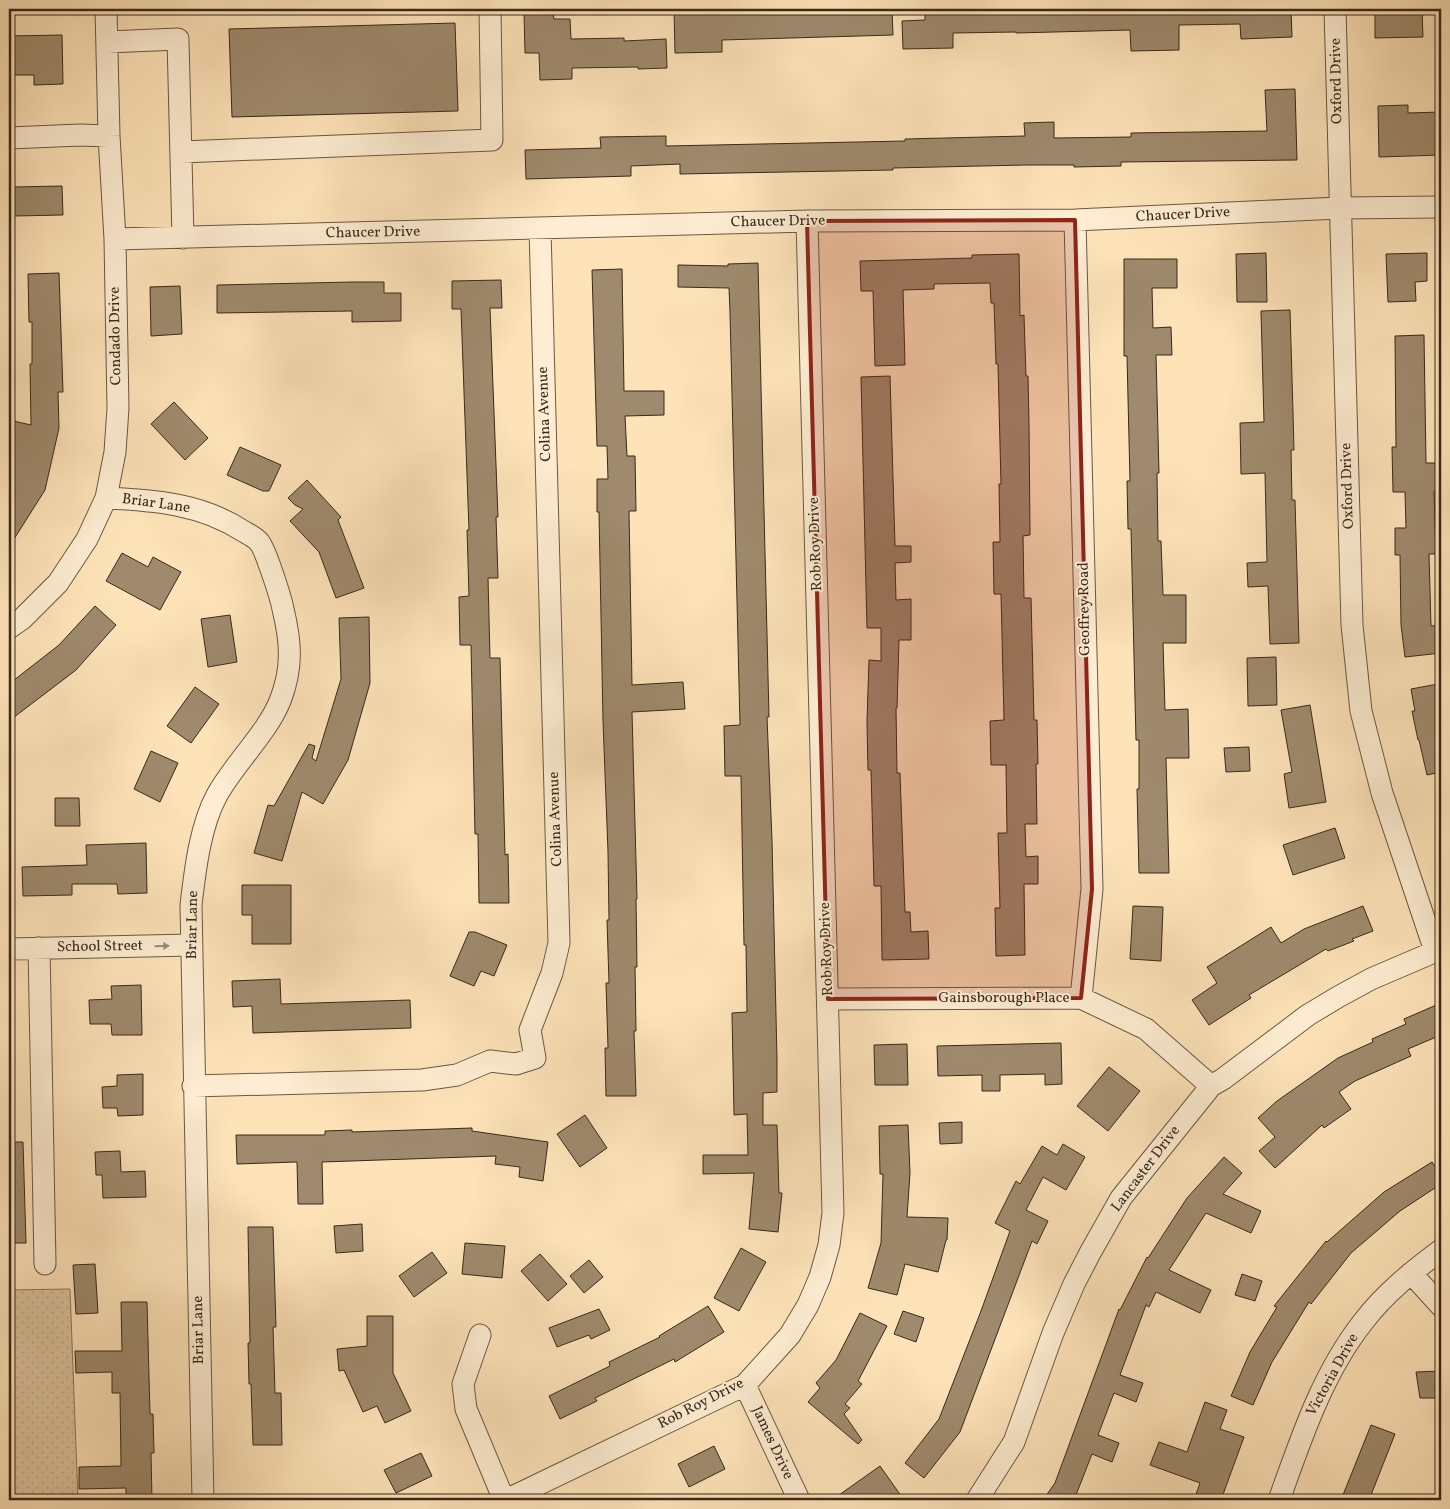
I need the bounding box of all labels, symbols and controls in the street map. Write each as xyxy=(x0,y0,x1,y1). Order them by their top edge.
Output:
street label: Oxford Drive xyxy=(1326,38,1348,124)
street label: Chaucer Drive xyxy=(1135,202,1231,228)
street label: Chaucer Drive xyxy=(731,211,825,233)
street label: Chaucer Drive xyxy=(326,222,420,244)
street label: Condado Drive xyxy=(105,286,127,386)
street label: Colina Avenue xyxy=(533,366,557,462)
street label: Oxford Drive xyxy=(1336,443,1360,529)
street label: Briar Lane xyxy=(120,489,192,519)
street label: Rob Roy Drive xyxy=(804,497,828,591)
street label: Geoffrey Road xyxy=(1074,562,1096,656)
street label: Colina Avenue xyxy=(544,771,568,867)
street label: Briar Lane xyxy=(182,890,204,960)
street label: Rob Roy Drive xyxy=(815,902,839,996)
street label: School Street xyxy=(57,936,143,958)
one-way arrow xyxy=(155,942,171,950)
street label: Gainsborough Place xyxy=(938,988,1070,1009)
street label: Lancaster Drive xyxy=(1106,1121,1186,1217)
street label: Briar Lane xyxy=(188,1295,210,1365)
street label: Victoria Drive xyxy=(1302,1330,1364,1420)
street label: Rob Roy Drive xyxy=(654,1373,748,1435)
street label: James Drive xyxy=(746,1403,798,1483)

